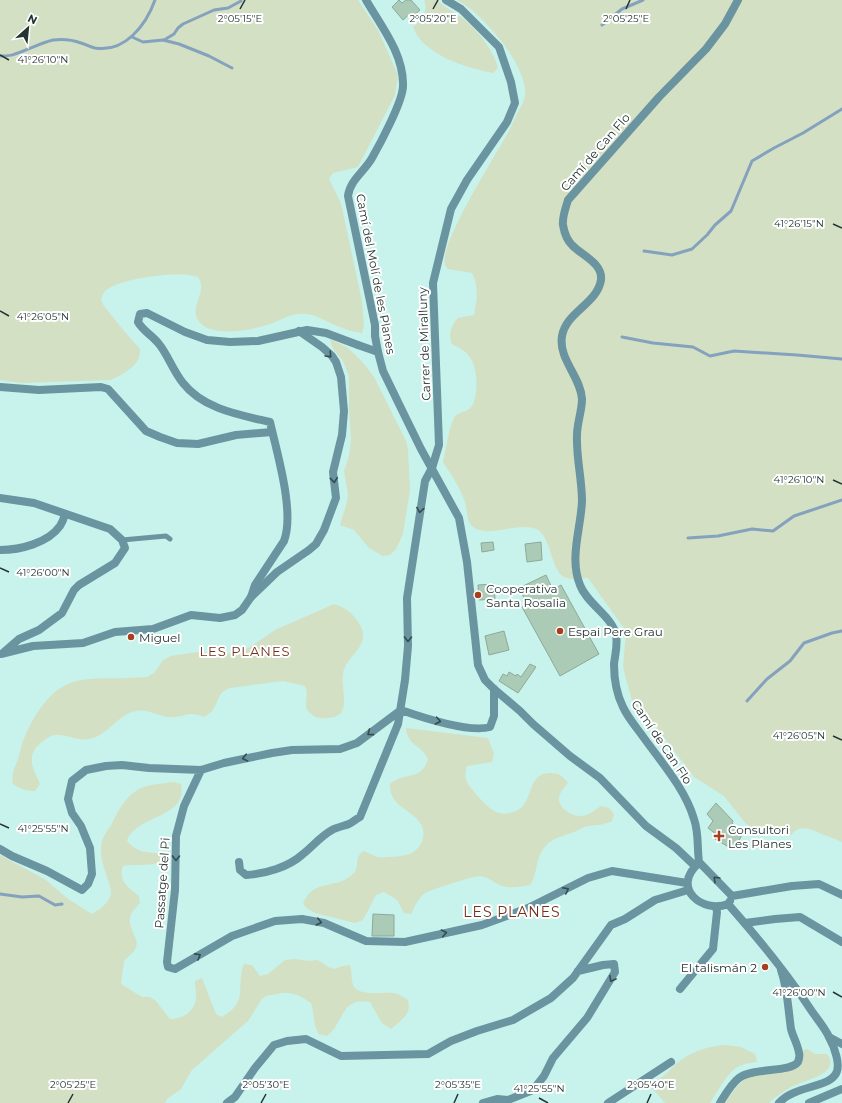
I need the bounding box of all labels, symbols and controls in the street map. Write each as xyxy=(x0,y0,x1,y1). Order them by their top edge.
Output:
north arrow xyxy=(8,8,48,48)
text: N xyxy=(25,11,40,27)
text: 2°05'15"E xyxy=(218,12,262,25)
text: 2°05'20"E xyxy=(409,12,457,25)
text: 2°05'25"E xyxy=(603,12,649,25)
text: 41°26'10"N xyxy=(18,53,68,66)
street label: Camí de Can Flo xyxy=(557,110,633,194)
street label: Camí del Molí de les Planes xyxy=(353,193,399,356)
text: 41°26'15"N xyxy=(774,217,824,230)
street label: Carrer de Miralluny xyxy=(415,286,433,401)
text: 41°26'05"N xyxy=(17,310,69,323)
one-way arrow xyxy=(325,350,332,357)
text: 41°26'10"N xyxy=(774,473,824,486)
one-way arrow xyxy=(330,477,339,483)
one-way arrow xyxy=(417,507,425,514)
text: 41°26'00"N xyxy=(16,566,70,579)
place label: Cooperativa Santa Rosalia xyxy=(486,581,566,610)
marker: Cooperativa Santa Rosalia xyxy=(473,590,483,600)
place label: Espai Pere Grau xyxy=(568,624,663,639)
marker: Espai Pere Grau xyxy=(555,626,565,636)
place label: Miguel xyxy=(139,630,180,645)
marker: Miguel xyxy=(126,632,136,642)
one-way arrow xyxy=(404,636,412,642)
district label: LES PLANES xyxy=(199,643,291,659)
street label: Camí de Can Flo xyxy=(628,697,696,787)
one-way arrow xyxy=(435,717,441,725)
one-way arrow xyxy=(367,729,374,736)
text: 41°26'05"N xyxy=(773,729,825,742)
one-way arrow xyxy=(242,754,248,762)
text: 41°25'55"N xyxy=(17,822,69,835)
place label: Consultori Les Planes xyxy=(728,822,792,851)
marker: Consultori Les Planes xyxy=(713,830,725,842)
street label: Passatge del Pi xyxy=(151,837,173,929)
one-way arrow xyxy=(172,855,180,861)
one-way arrow xyxy=(713,876,721,884)
one-way arrow xyxy=(562,887,570,895)
district label: LES PLANES xyxy=(463,903,561,921)
one-way arrow xyxy=(316,918,322,926)
one-way arrow xyxy=(441,930,448,938)
one-way arrow xyxy=(193,954,201,961)
place label: El talismán 2 xyxy=(681,960,757,975)
marker: El talismán 2 xyxy=(760,962,770,972)
one-way arrow xyxy=(609,974,616,982)
text: 41°26'00"N xyxy=(772,986,826,999)
text: 2°05'25"E xyxy=(50,1078,96,1091)
text: 2°05'30"E xyxy=(242,1078,290,1091)
text: 2°05'35"E xyxy=(435,1078,481,1091)
text: 2°05'40"E xyxy=(627,1078,675,1091)
text: 41°25'55"N xyxy=(513,1082,565,1095)

